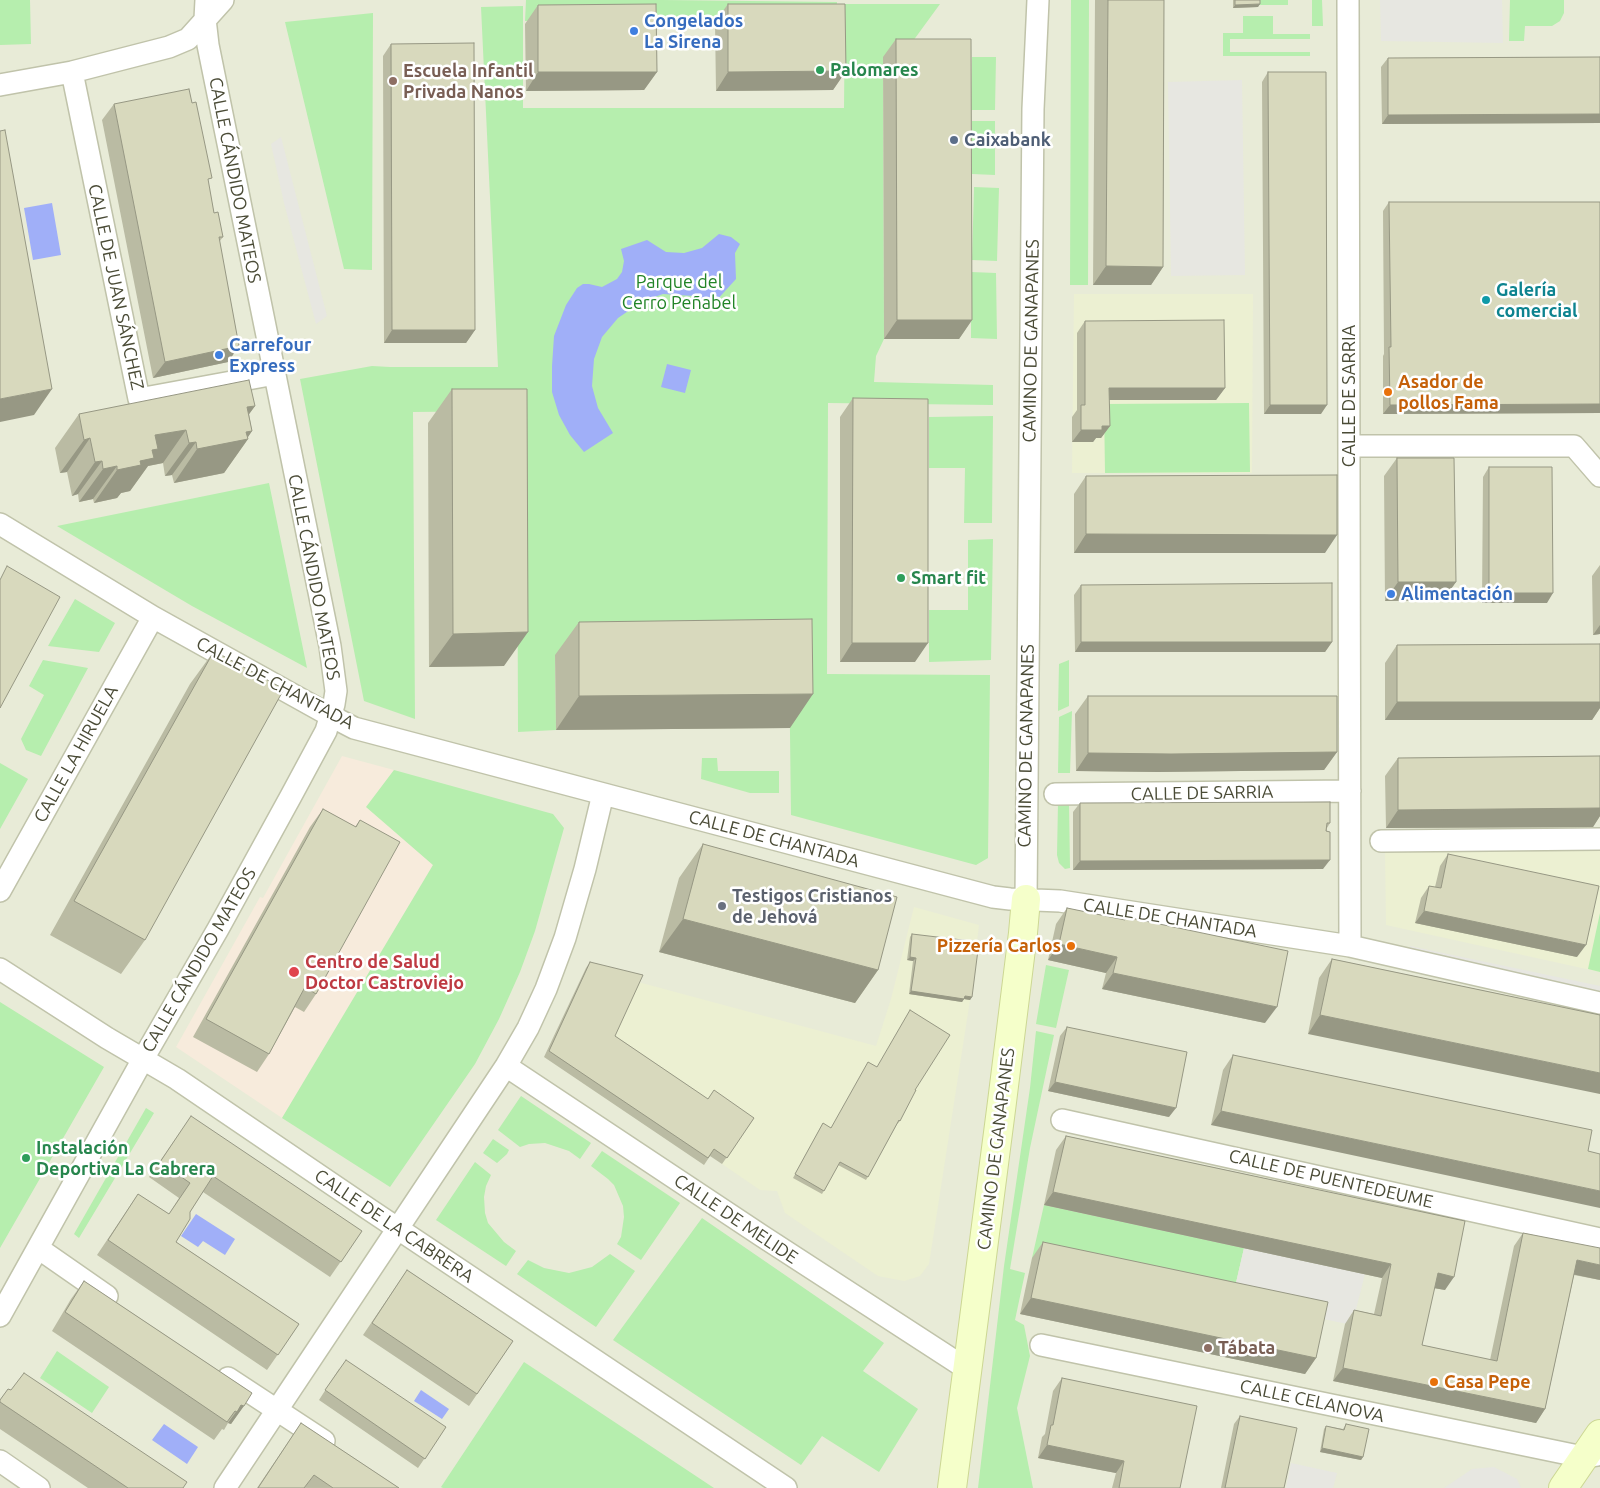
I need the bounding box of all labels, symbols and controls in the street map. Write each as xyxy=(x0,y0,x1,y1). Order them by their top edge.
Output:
place label: Congelados La Sirena xyxy=(644,10,743,52)
marker: Congelados La Sirena xyxy=(628,25,640,37)
place label: Palomares xyxy=(830,59,919,81)
place label: Escuela Infantil Privada Nanos xyxy=(403,60,533,102)
marker: Palomares xyxy=(814,64,826,76)
street label: CALLE CÁNDIDO MATEOS xyxy=(204,75,266,285)
marker: Escuela Infantil Privada Nanos xyxy=(387,75,399,87)
place label: Caixabank xyxy=(964,129,1051,151)
marker: Caixabank xyxy=(948,134,960,146)
street label: CALLE DE JUAN SÁNCHEZ xyxy=(84,182,148,392)
street label: CAMINO DE GANAPANES xyxy=(1018,239,1044,443)
park label: Parque del Cerro Peñabel xyxy=(622,271,736,314)
place label: Galería comercial xyxy=(1496,279,1578,322)
marker: Galería comercial xyxy=(1480,294,1492,306)
street label: CALLE DE SARRIA xyxy=(1338,325,1360,467)
place label: Carrefour Express xyxy=(229,334,312,376)
marker: Carrefour Express xyxy=(213,349,225,361)
place label: Asador de pollos Fama xyxy=(1398,371,1499,414)
marker: Asador de pollos Fama xyxy=(1382,386,1394,398)
street label: CALLE CÁNDIDO MATEOS xyxy=(283,472,345,682)
place label: Smart fit xyxy=(911,567,986,589)
marker: Smart fit xyxy=(895,572,907,584)
place label: Alimentación xyxy=(1401,583,1513,605)
marker: Alimentación xyxy=(1385,588,1397,600)
street label: CALLE DE CHANTADA xyxy=(192,632,358,734)
street label: CAMINO DE GANAPANES xyxy=(1013,644,1039,848)
street label: CALLE LA HIRUELA xyxy=(29,682,123,826)
street label: CALLE DE SARRIA xyxy=(1131,781,1273,805)
street label: CALLE DE CHANTADA xyxy=(686,806,862,872)
street label: CALLE CÁNDIDO MATEOS xyxy=(137,864,261,1056)
place label: Testigos Cristianos de Jehová xyxy=(732,885,892,928)
street label: CALLE DE CHANTADA xyxy=(1082,894,1258,942)
marker: Testigos Cristianos de Jehová xyxy=(716,900,728,912)
place label: Pizzería Carlos xyxy=(937,935,1061,957)
marker: Pizzería Carlos xyxy=(1065,940,1077,952)
place label: Centro de Salud Doctor Castroviejo xyxy=(305,951,464,994)
marker: Centro de Salud Doctor Castroviejo xyxy=(287,965,301,979)
street label: CAMINO DE GANAPANES xyxy=(973,1047,1019,1251)
place label: Instalación Deportiva La Cabrera xyxy=(36,1137,216,1180)
street label: CALLE DE PUENTEDEUME xyxy=(1227,1145,1435,1213)
marker: Instalación Deportiva La Cabrera xyxy=(20,1152,32,1164)
street label: CALLE DE LA CABRERA xyxy=(310,1165,478,1287)
street label: CALLE DE MELIDE xyxy=(670,1170,802,1268)
place label: Tábata xyxy=(1218,1337,1275,1359)
marker: Tábata xyxy=(1202,1342,1214,1354)
place label: Casa Pepe xyxy=(1444,1371,1531,1393)
street label: CALLE CELANOVA xyxy=(1238,1375,1386,1427)
marker: Casa Pepe xyxy=(1428,1376,1440,1388)

